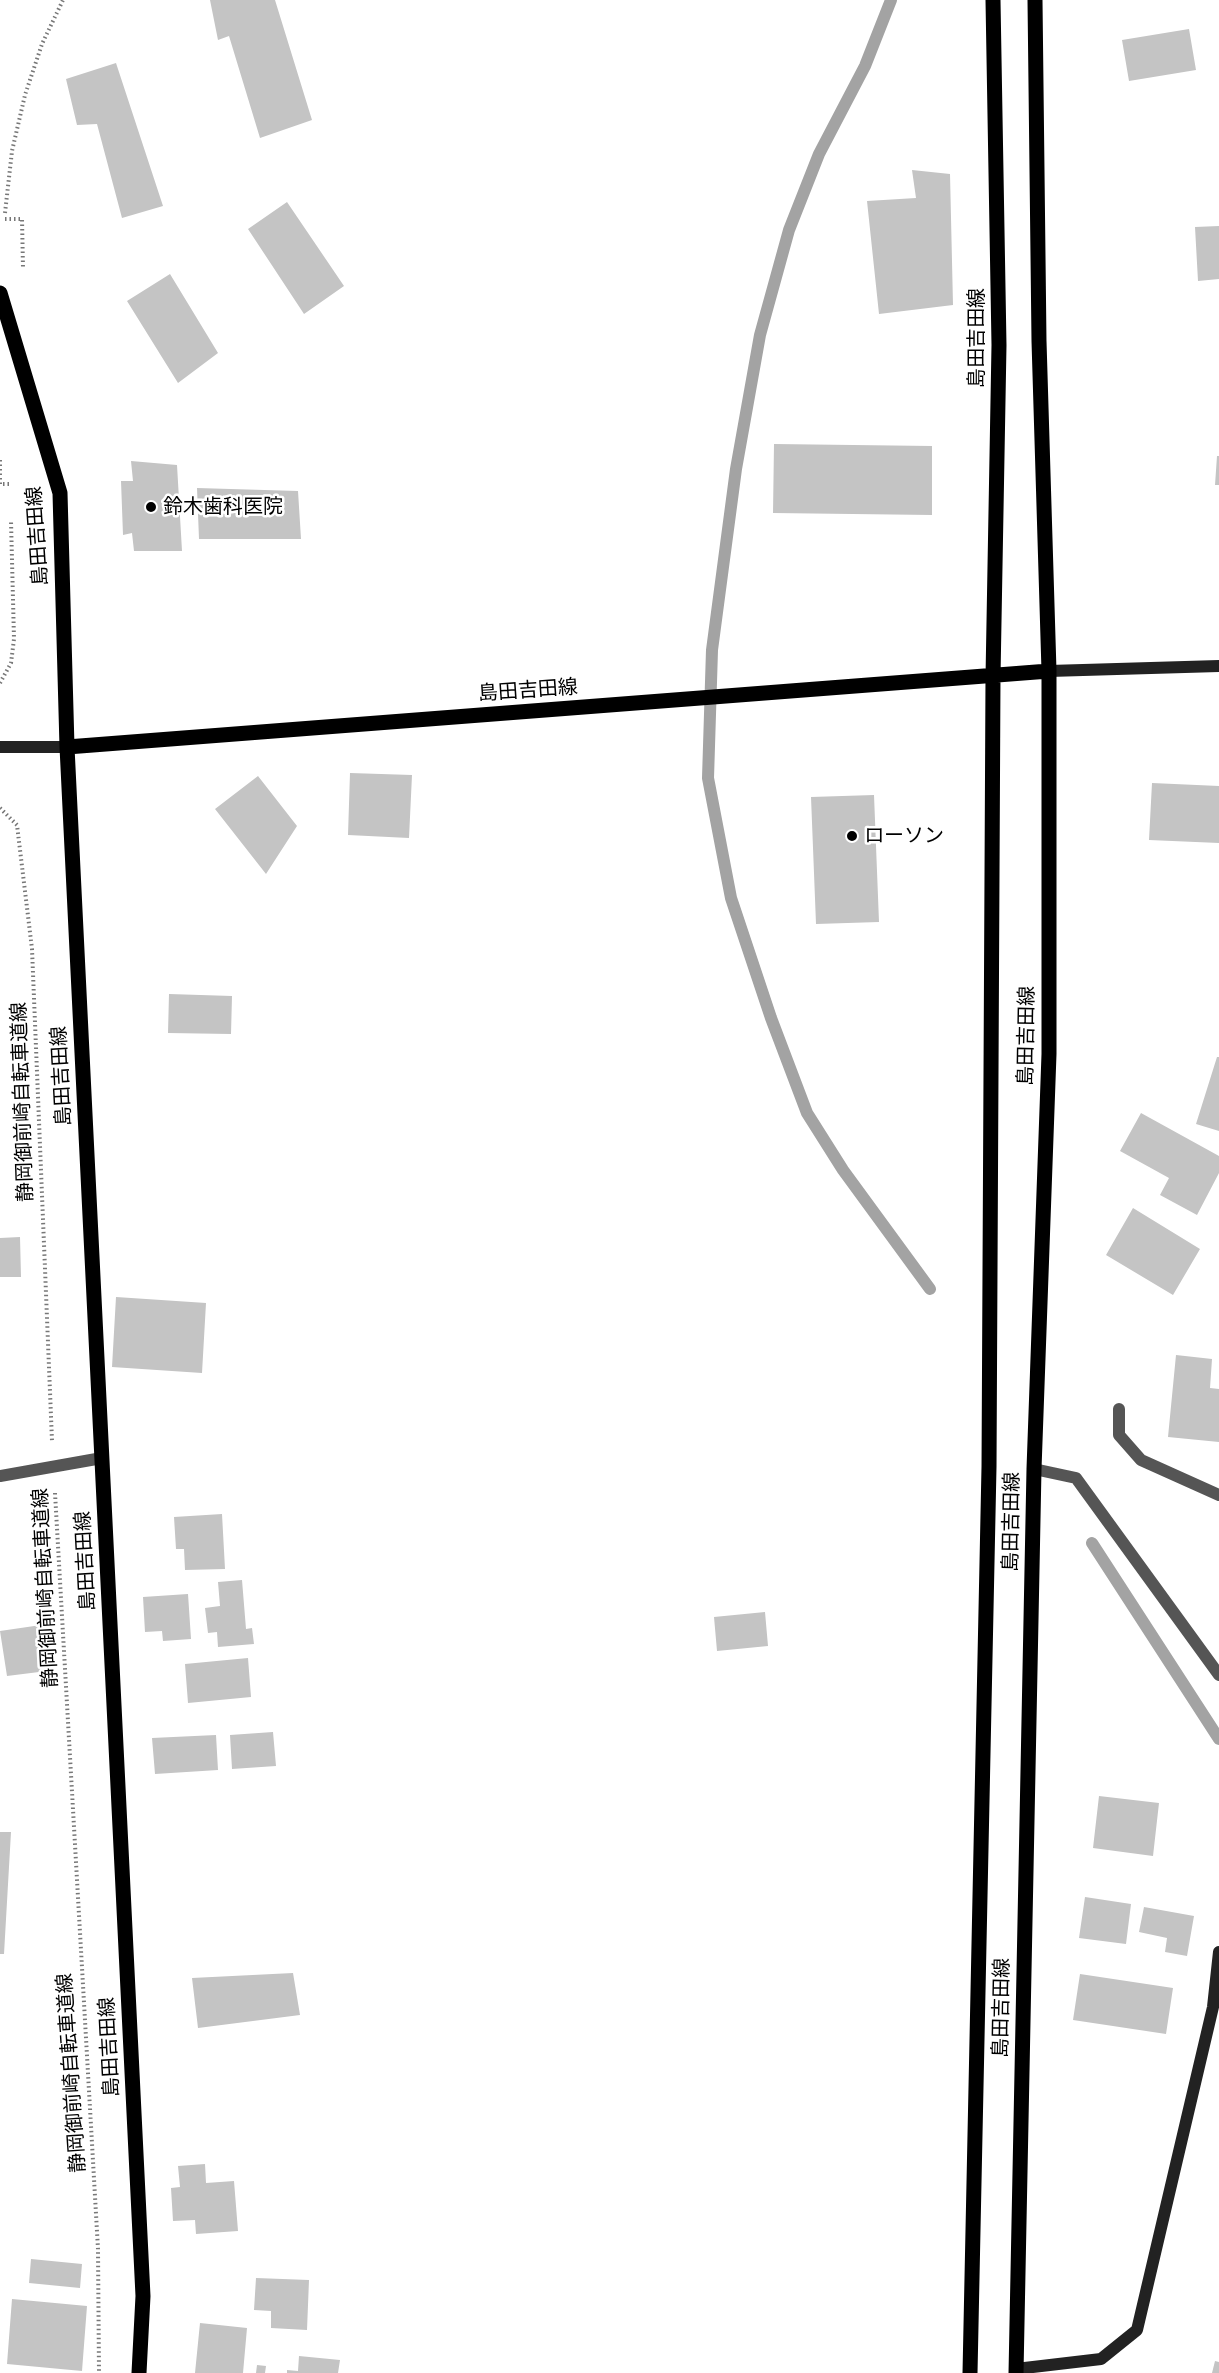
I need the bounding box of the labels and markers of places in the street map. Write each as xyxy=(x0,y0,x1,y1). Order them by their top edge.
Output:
place label: 鈴木歯科医院 xyxy=(163,495,283,519)
marker: 鈴木歯科医院 xyxy=(144,500,158,514)
place label: ローソン xyxy=(864,824,944,848)
marker: ローソン xyxy=(845,829,859,843)

